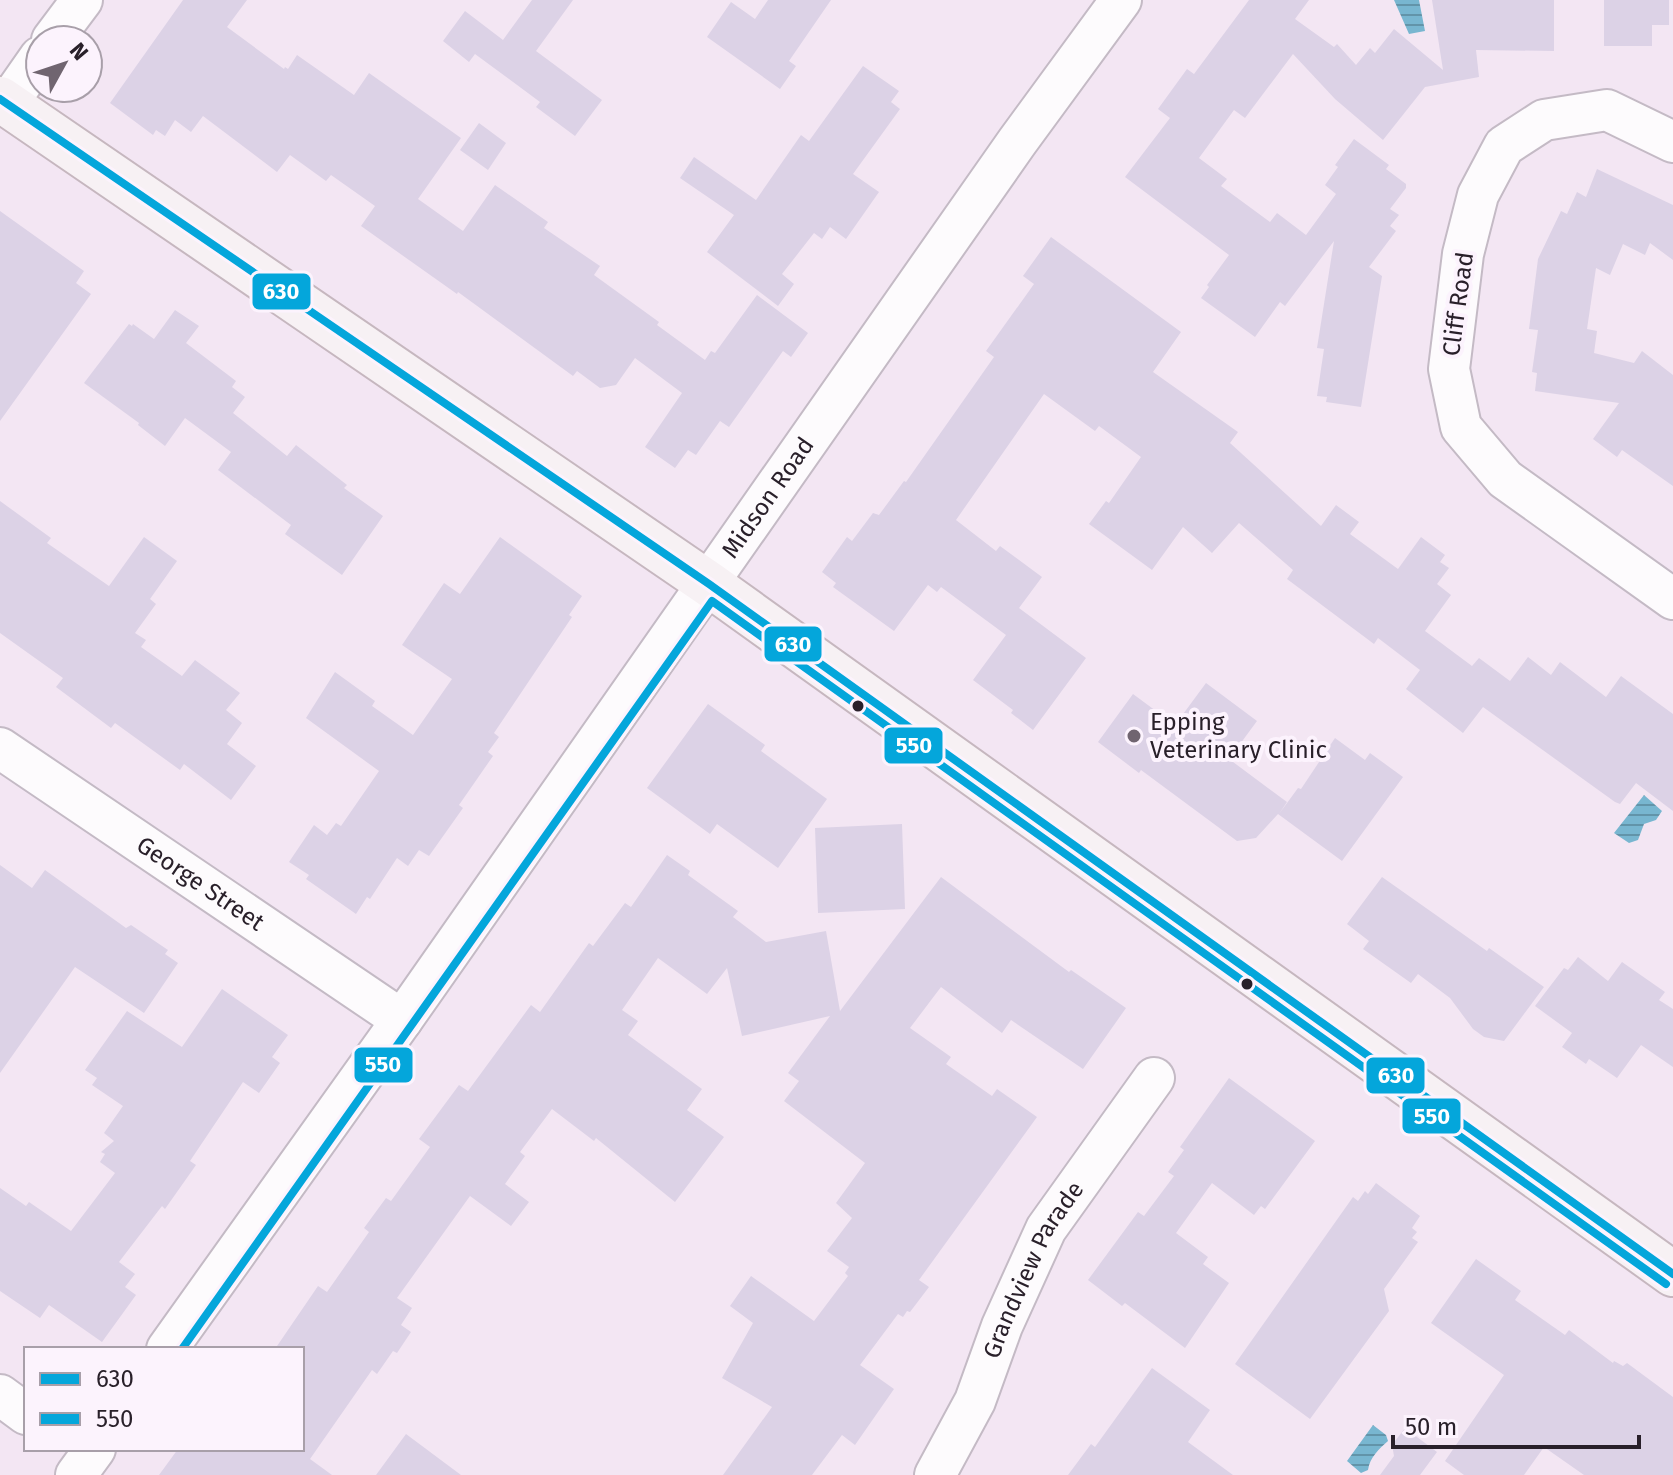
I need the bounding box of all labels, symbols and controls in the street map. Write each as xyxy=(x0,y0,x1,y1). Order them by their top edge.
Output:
north arrow xyxy=(24,24,104,104)
text: N xyxy=(64,37,94,66)
street label: Cliff Road xyxy=(1437,250,1479,358)
line badge: 630 xyxy=(251,272,312,311)
text: 630 xyxy=(263,278,299,305)
street label: Midson Road xyxy=(716,432,820,563)
line badge: 630 xyxy=(763,625,823,663)
text: 630 xyxy=(775,631,811,658)
unlabelled marker xyxy=(850,698,866,714)
place label: Epping Veterinary Clinic xyxy=(1150,708,1327,764)
line badge: 550 xyxy=(883,726,944,765)
marker: Epping Veterinary Clinic xyxy=(1125,727,1143,745)
text: 550 xyxy=(896,732,932,759)
street label: George Street xyxy=(131,831,270,937)
unlabelled marker xyxy=(1239,976,1255,992)
line badge: 550 xyxy=(353,1046,414,1084)
text: 550 xyxy=(365,1051,401,1078)
line badge: 630 xyxy=(1365,1056,1426,1095)
text: 630 xyxy=(1378,1062,1414,1089)
line badge: 550 xyxy=(1401,1097,1462,1135)
text: 550 xyxy=(1414,1103,1450,1130)
street label: Grandview Parade xyxy=(978,1176,1089,1362)
legend xyxy=(24,1347,304,1451)
text: 630 xyxy=(96,1365,134,1393)
scale bar xyxy=(1393,1399,1639,1449)
text: 550 xyxy=(96,1405,133,1433)
text: 50 m xyxy=(1405,1413,1457,1441)

